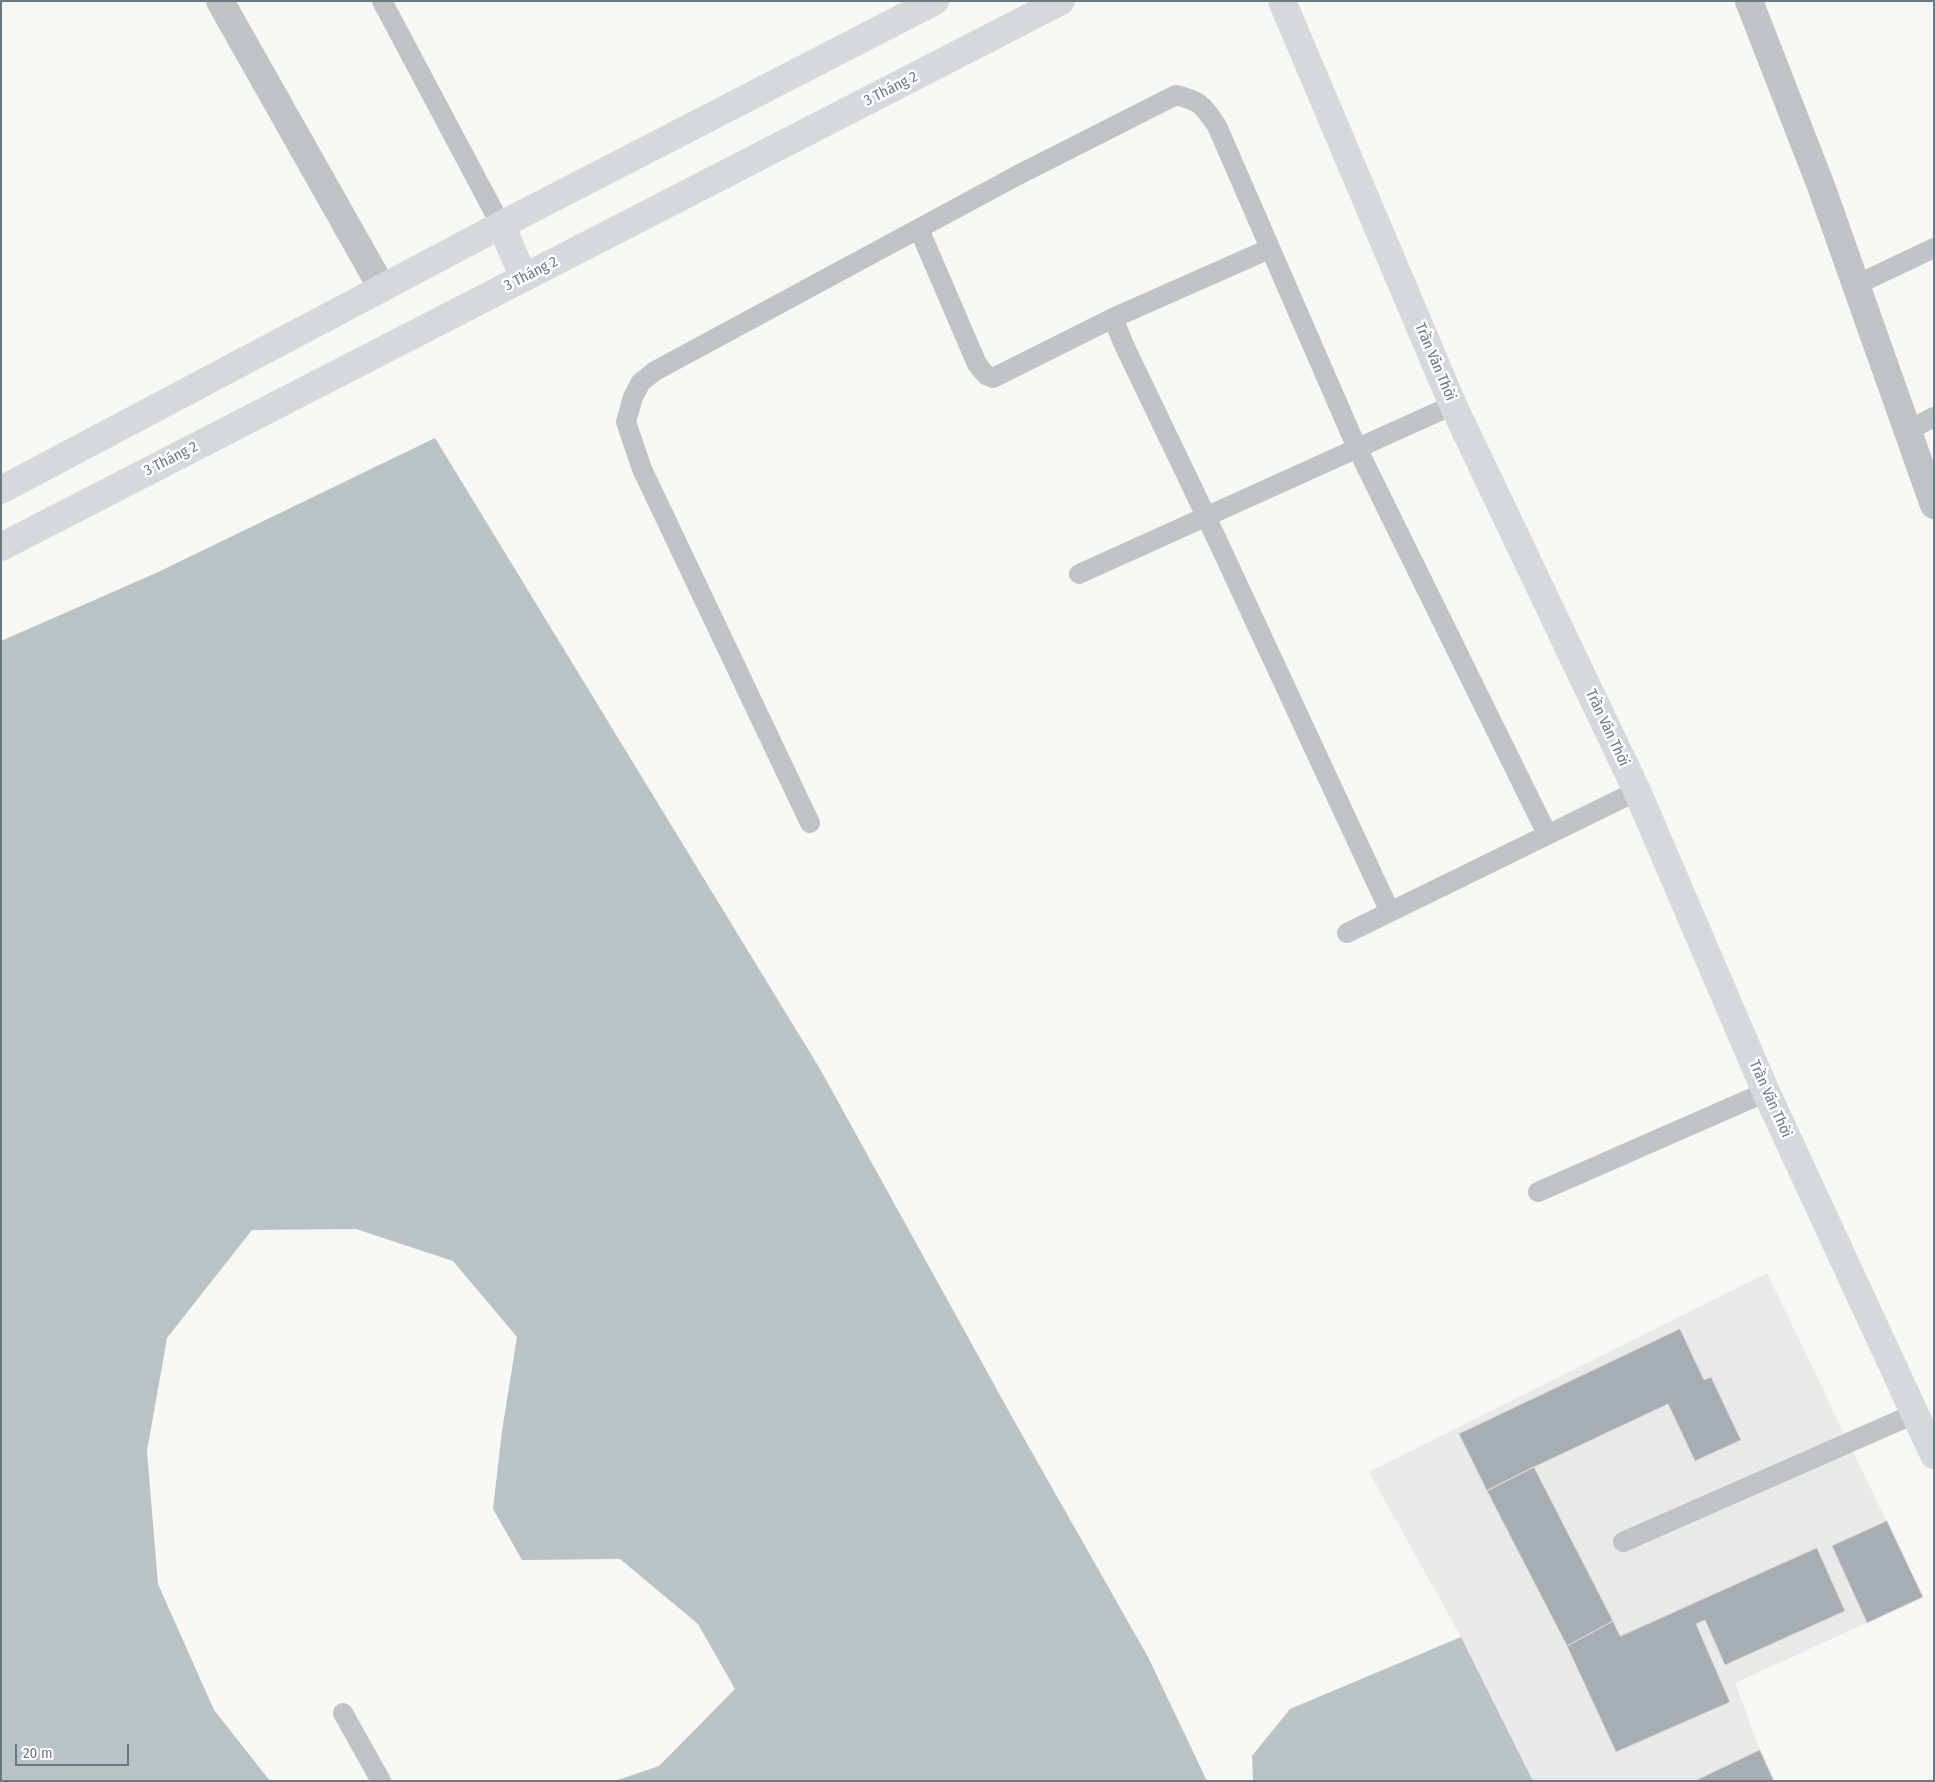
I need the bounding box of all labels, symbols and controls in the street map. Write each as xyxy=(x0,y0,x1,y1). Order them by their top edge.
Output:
street label: 3 Tháng 2 xyxy=(861,68,921,110)
street label: 3 Tháng 2 xyxy=(501,253,561,295)
street label: Trần Văn Thời xyxy=(1411,320,1459,404)
street label: 3 Tháng 2 xyxy=(141,438,201,480)
street label: Trần Văn Thời xyxy=(1581,687,1633,769)
street label: Trần Văn Thời xyxy=(1745,1058,1795,1140)
scale bar xyxy=(18,1734,131,1766)
text: 20 m xyxy=(23,1744,53,1762)

